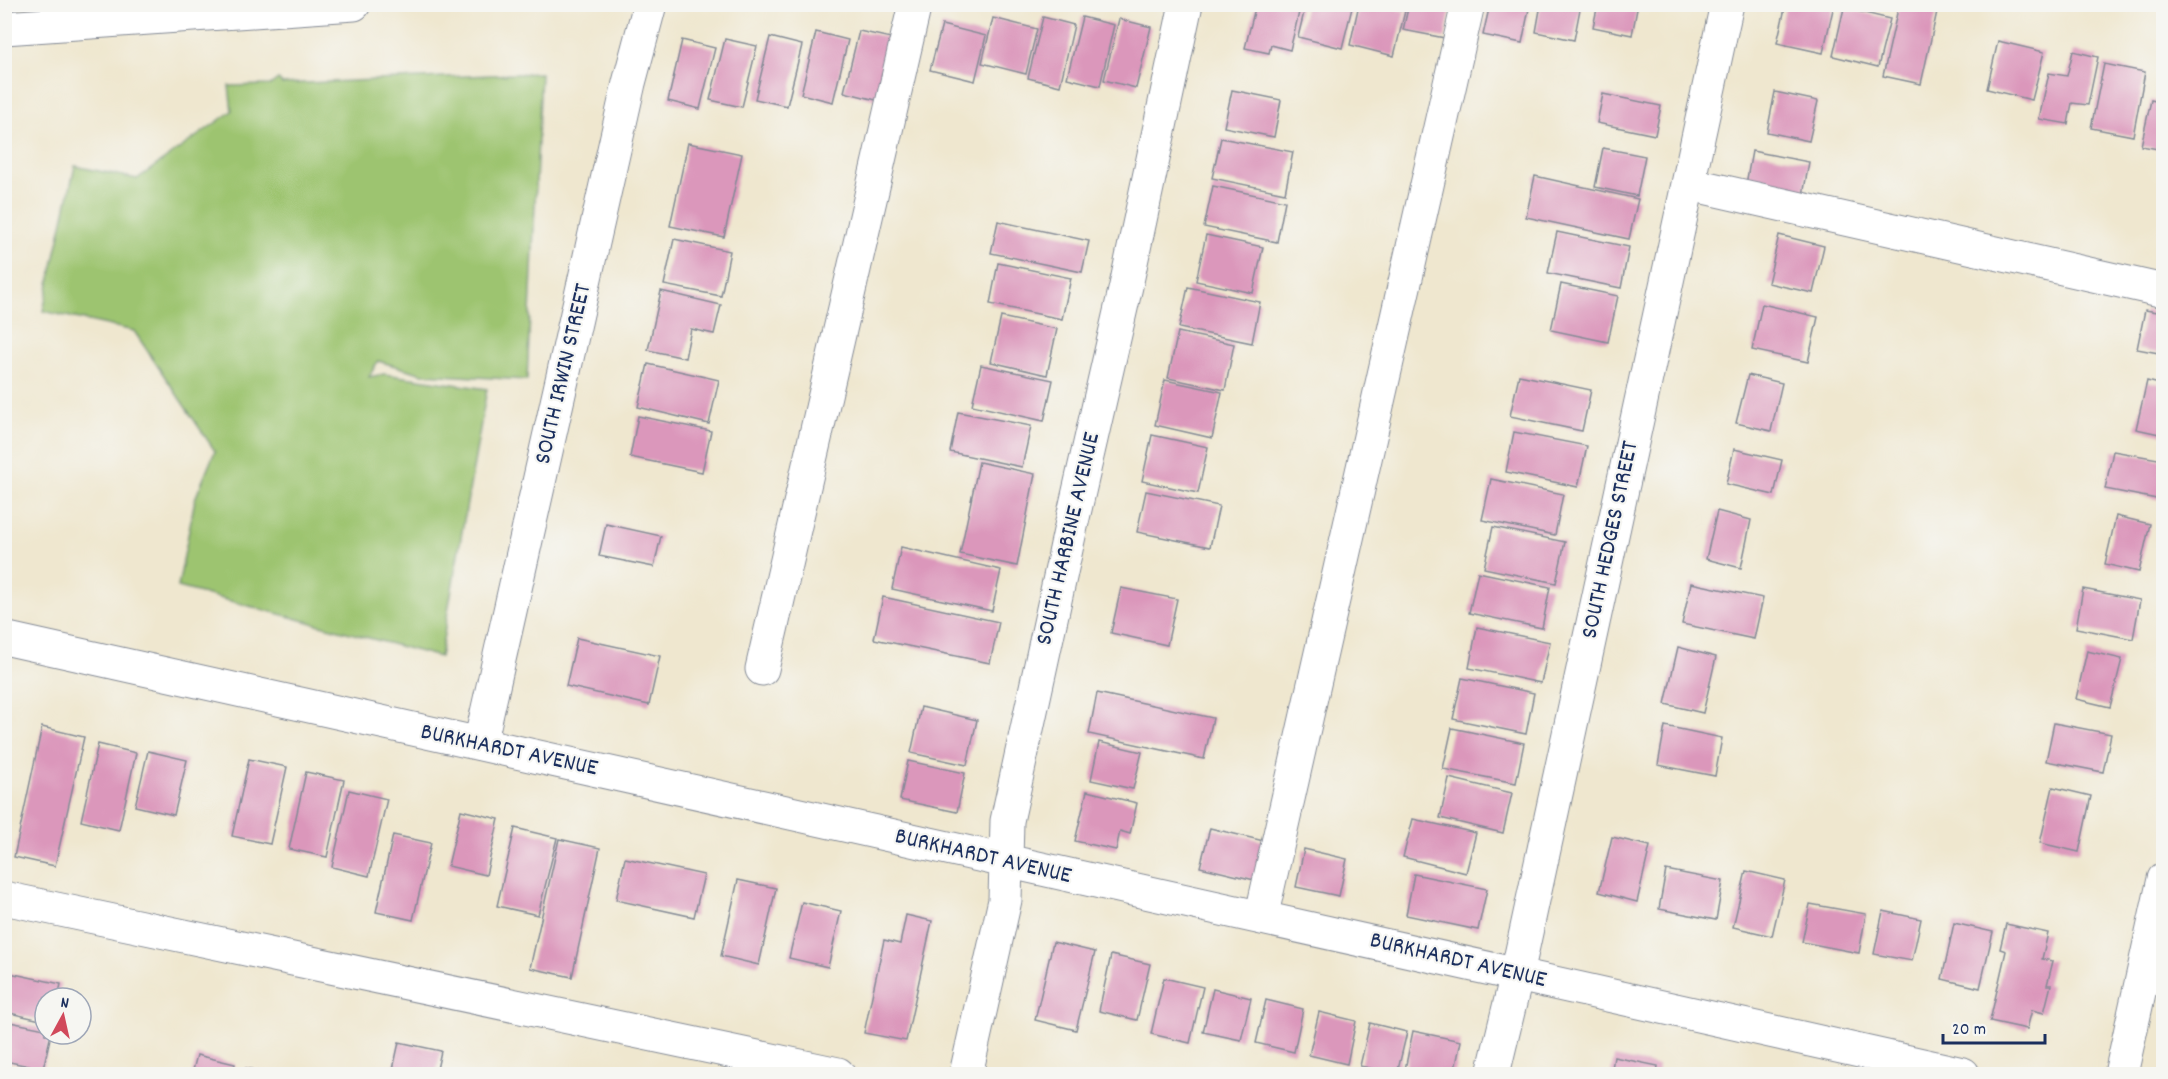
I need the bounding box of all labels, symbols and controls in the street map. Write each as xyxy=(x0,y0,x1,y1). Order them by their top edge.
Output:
street label: SOUTH IRWIN STREET xyxy=(527,280,601,468)
street label: SOUTH HARBINE AVENUE xyxy=(1028,429,1110,649)
street label: SOUTH HEDGES STREET xyxy=(1573,438,1649,642)
street label: BURKHARDT AVENUE xyxy=(417,716,601,786)
street label: BURKHARDT AVENUE xyxy=(891,820,1075,894)
street label: BURKHARDT AVENUE xyxy=(1366,924,1550,998)
north arrow xyxy=(33,986,93,1046)
text: N xyxy=(59,992,70,1016)
scale bar xyxy=(1943,1007,2045,1045)
text: 20 m xyxy=(1952,1018,1986,1043)

